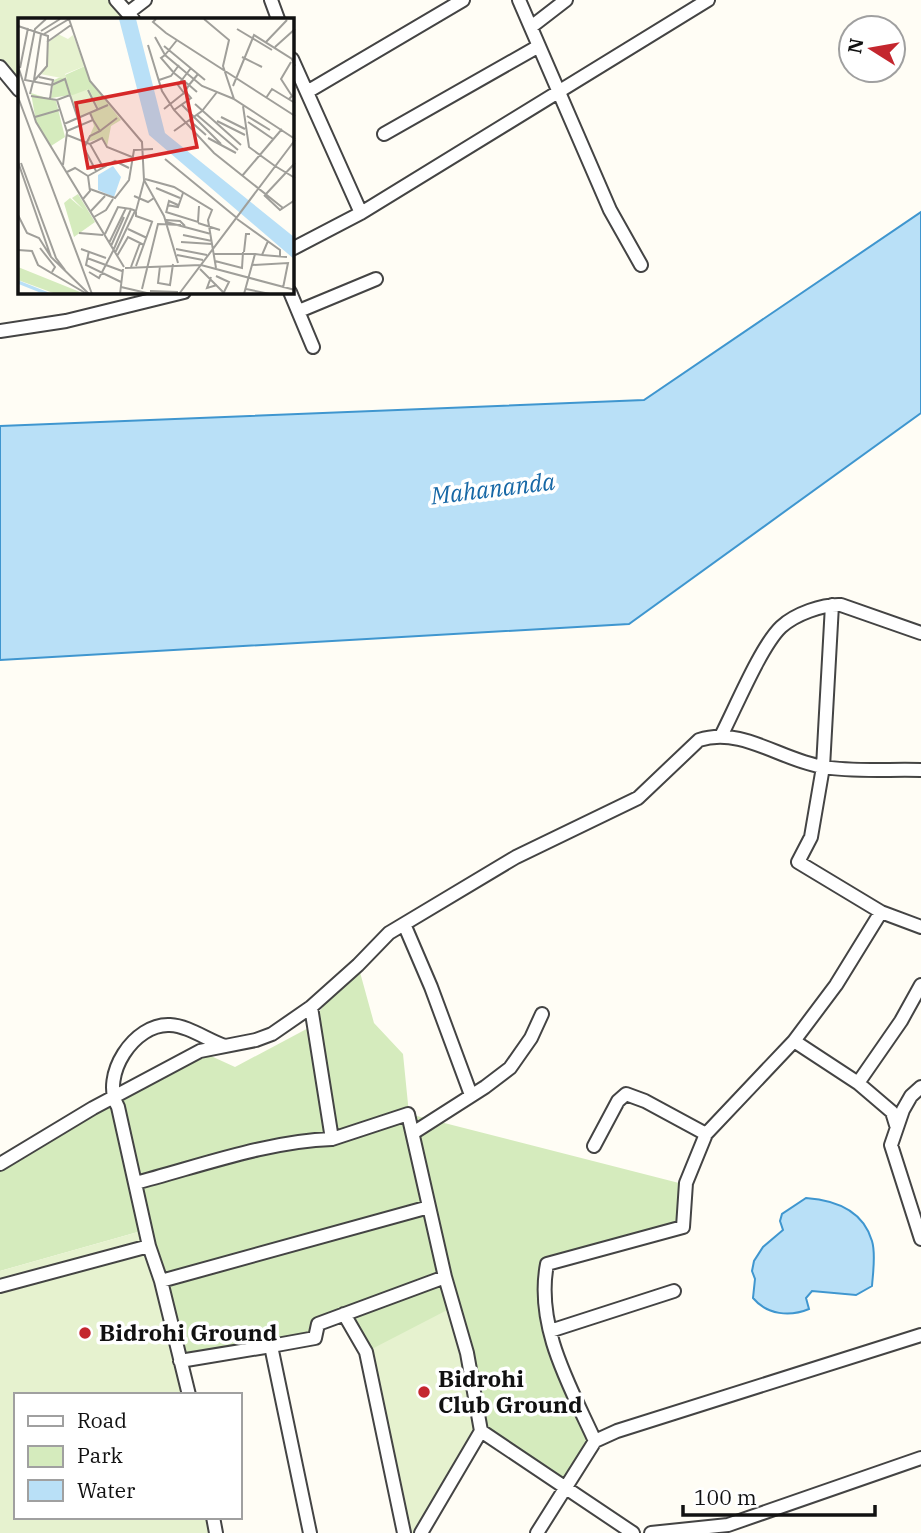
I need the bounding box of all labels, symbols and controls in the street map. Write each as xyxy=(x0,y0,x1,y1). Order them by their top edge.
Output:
north arrow xyxy=(837,14,907,84)
inset map xyxy=(18,18,294,294)
text: N xyxy=(842,36,869,55)
water label: Mahananda xyxy=(428,465,557,512)
place label: Bidrohi Ground xyxy=(99,1317,277,1347)
marker: Bidrohi Ground xyxy=(77,1325,93,1341)
place label: Bidrohi Club Ground xyxy=(438,1363,583,1419)
marker: Bidrohi Club Ground xyxy=(416,1384,432,1400)
legend xyxy=(14,1393,242,1519)
text: Road xyxy=(77,1406,127,1434)
text: Park xyxy=(77,1441,124,1469)
scale bar xyxy=(683,1474,876,1518)
text: Water xyxy=(77,1476,136,1504)
text: 100 m xyxy=(694,1483,757,1511)

